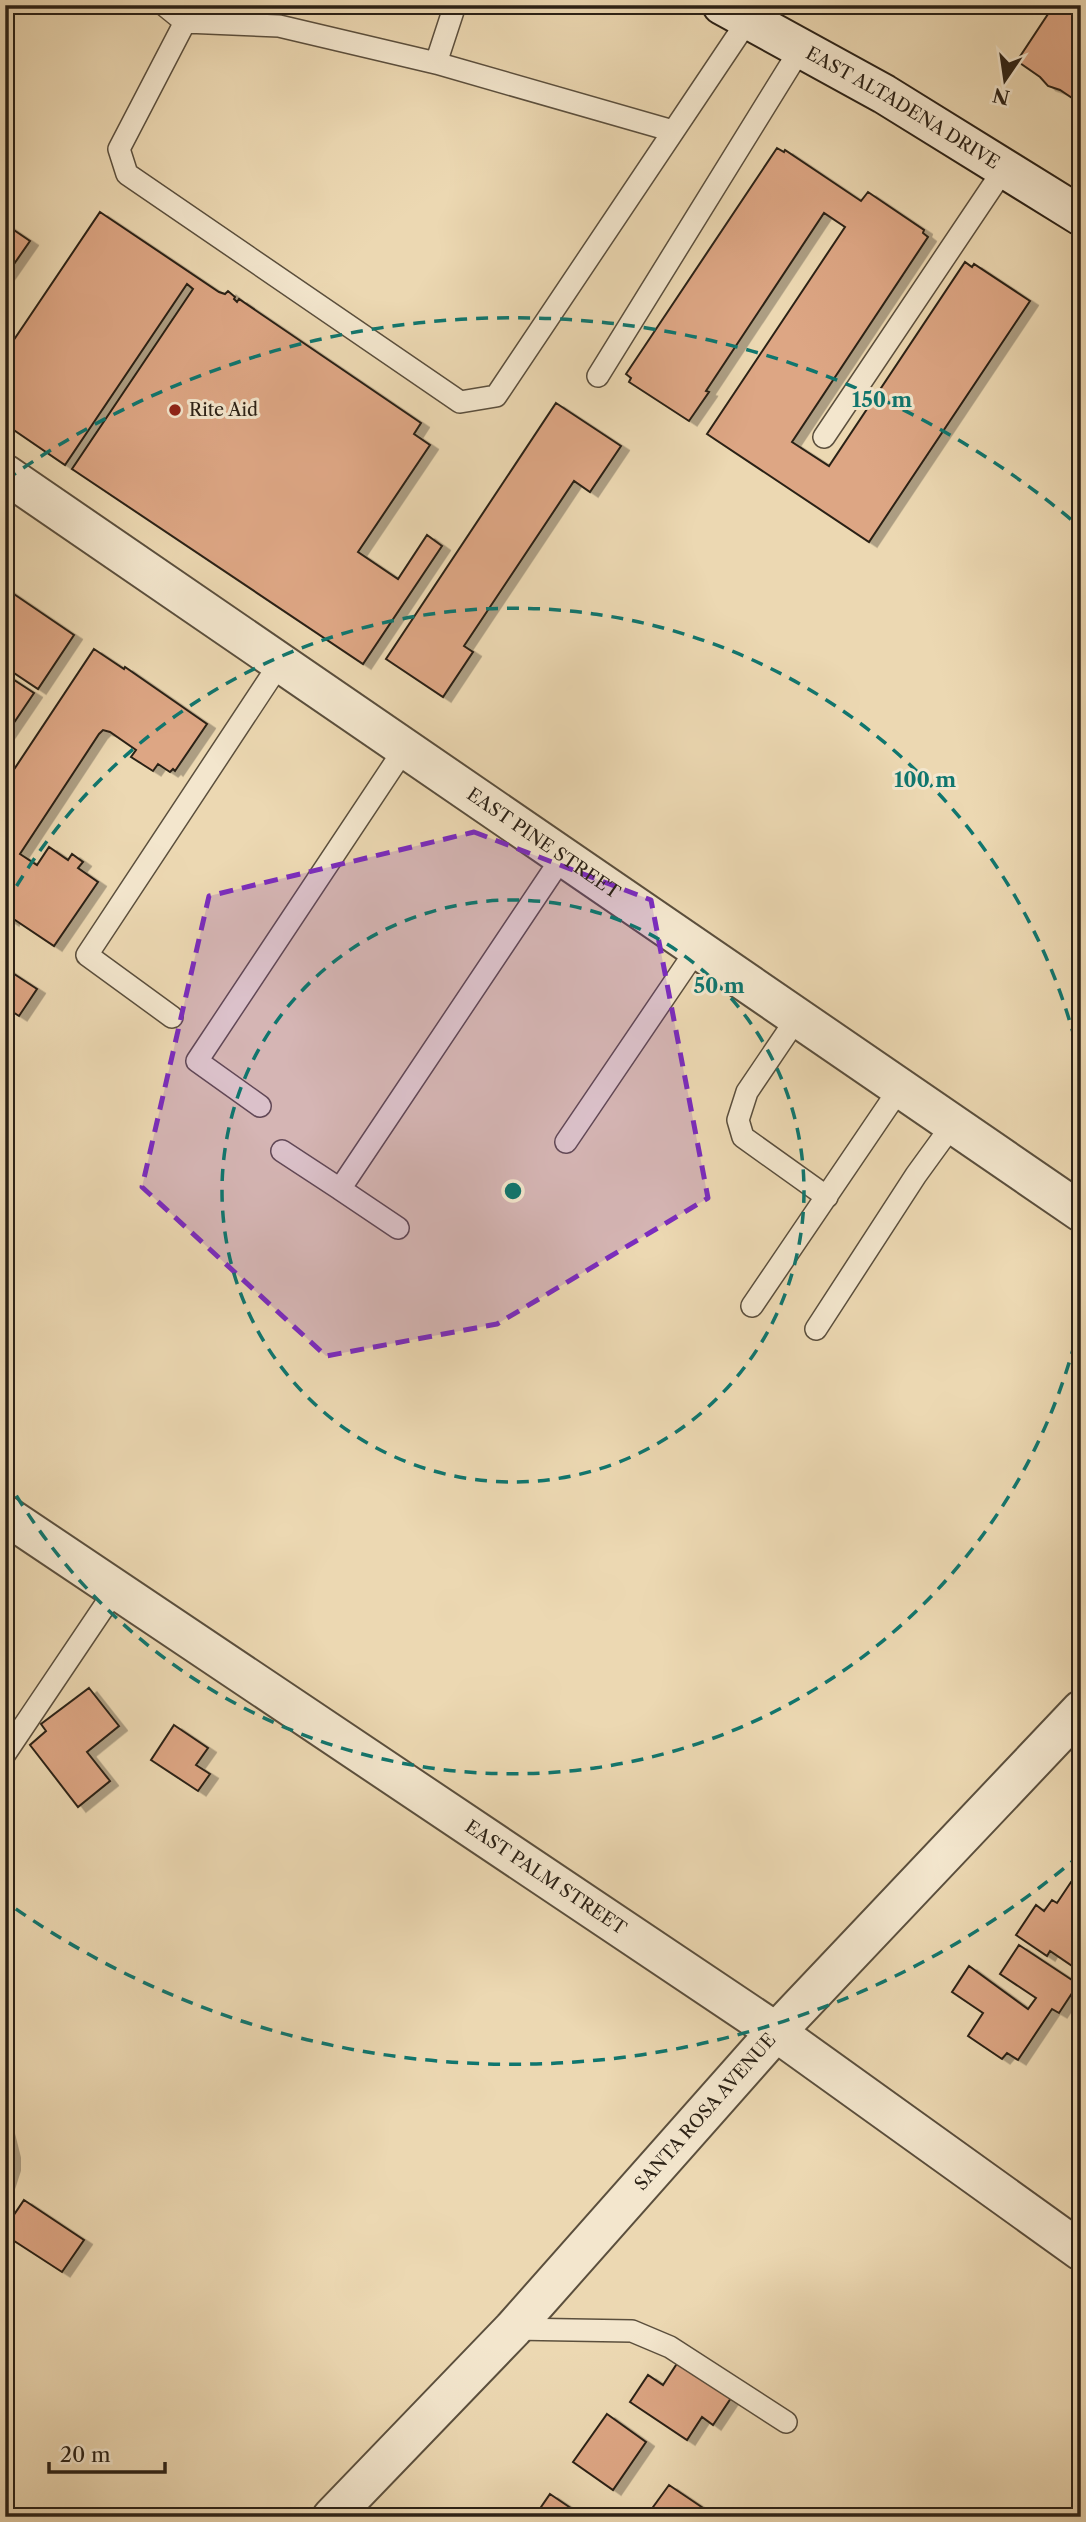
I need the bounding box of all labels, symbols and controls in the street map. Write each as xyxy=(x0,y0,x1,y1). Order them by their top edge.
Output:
street label: EAST ALTADENA DRIVE xyxy=(802,42,1004,176)
north arrow xyxy=(970,46,1040,116)
text: 150 m xyxy=(852,387,912,412)
place label: Rite Aid xyxy=(189,399,258,421)
marker: Rite Aid xyxy=(167,402,183,418)
text: 100 m xyxy=(894,767,956,792)
street label: EAST PINE STREET xyxy=(463,783,625,904)
text: 50 m xyxy=(693,973,745,998)
centre of rings xyxy=(501,1179,525,1203)
street label: EAST PALM STREET xyxy=(461,1816,631,1940)
street label: SANTA ROSA AVENUE xyxy=(630,2029,780,2195)
scale bar xyxy=(49,2431,164,2475)
text: 20 m xyxy=(60,2442,111,2467)

